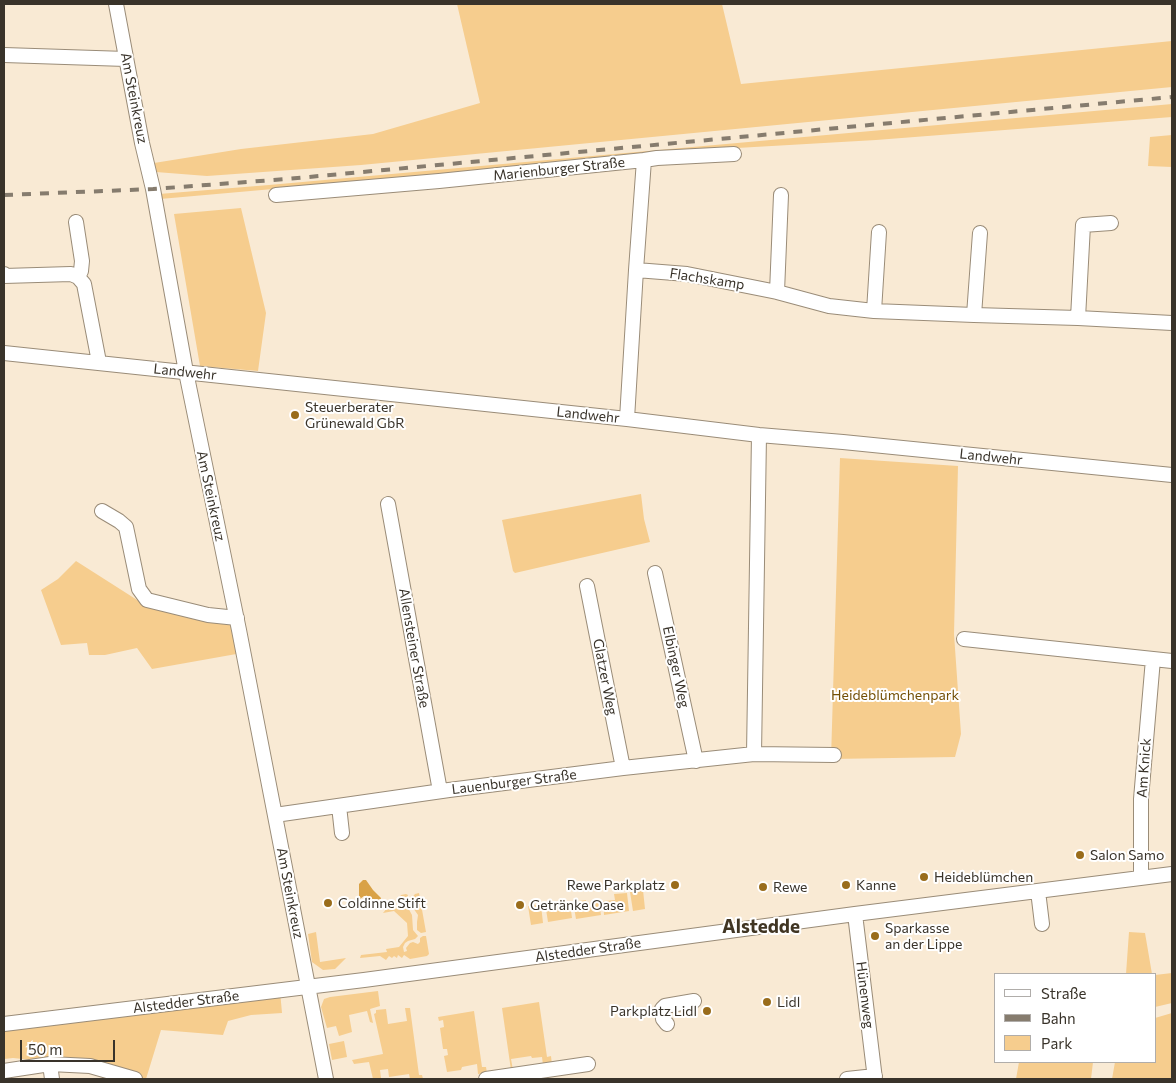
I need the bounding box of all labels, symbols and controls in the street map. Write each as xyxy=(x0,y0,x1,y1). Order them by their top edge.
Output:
street label: Am Steinkreuz xyxy=(117,51,151,145)
street label: Marienburger Straße xyxy=(492,154,626,184)
street label: Flachskamp xyxy=(668,265,746,293)
street label: Landwehr xyxy=(153,360,217,384)
place label: Steuerberater Grünewald GbR xyxy=(305,399,405,432)
street label: Landwehr xyxy=(556,403,620,427)
marker: Steuerberater Grünewald GbR xyxy=(289,409,301,421)
street label: Landwehr xyxy=(959,445,1023,469)
street label: Am Steinkreuz xyxy=(193,449,229,543)
street label: Allensteiner Straße xyxy=(395,587,433,709)
street label: Elbinger Weg xyxy=(659,625,693,709)
street label: Glatzer Weg xyxy=(589,637,621,717)
park label: Heideblümchenpark xyxy=(831,687,959,703)
street label: Am Knick xyxy=(1134,737,1154,799)
street label: Lauenburger Straße xyxy=(451,766,577,798)
street label: Am Steinkreuz xyxy=(273,846,307,940)
place label: Salon Samo xyxy=(1090,847,1164,863)
marker: Salon Samo xyxy=(1074,849,1086,861)
place label: Heideblümchen xyxy=(934,869,1033,885)
marker: Heideblümchen xyxy=(918,871,930,883)
place label: Rewe Parkplatz xyxy=(567,877,665,893)
place label: Kanne xyxy=(856,877,896,893)
marker: Rewe Parkplatz xyxy=(669,879,681,891)
place label: Rewe xyxy=(773,879,807,895)
marker: Kanne xyxy=(840,879,852,891)
marker: Rewe xyxy=(757,881,769,893)
place label: Coldinne Stift xyxy=(338,895,426,911)
marker: Coldinne Stift xyxy=(322,897,334,909)
place label: Getränke Oase xyxy=(530,897,624,913)
marker: Getränke Oase xyxy=(514,899,526,911)
district label: Alstedde xyxy=(722,916,800,938)
place label: Sparkasse an der Lippe xyxy=(885,920,962,952)
marker: Sparkasse an der Lippe xyxy=(869,930,881,942)
street label: Alstedder Straße xyxy=(534,934,642,966)
street label: Hünenweg xyxy=(853,960,877,1030)
legend xyxy=(994,973,1156,1063)
text: Straße xyxy=(1041,984,1087,1002)
street label: Alstedder Straße xyxy=(132,987,240,1017)
place label: Lidl xyxy=(777,994,800,1010)
marker: Lidl xyxy=(761,996,773,1008)
place label: Parkplatz Lidl xyxy=(610,1003,697,1019)
marker: Parkplatz Lidl xyxy=(701,1005,713,1017)
text: Bahn xyxy=(1041,1009,1076,1027)
scale bar xyxy=(22,1030,118,1062)
text: Park xyxy=(1041,1034,1072,1052)
text: 50 m xyxy=(28,1040,62,1058)

